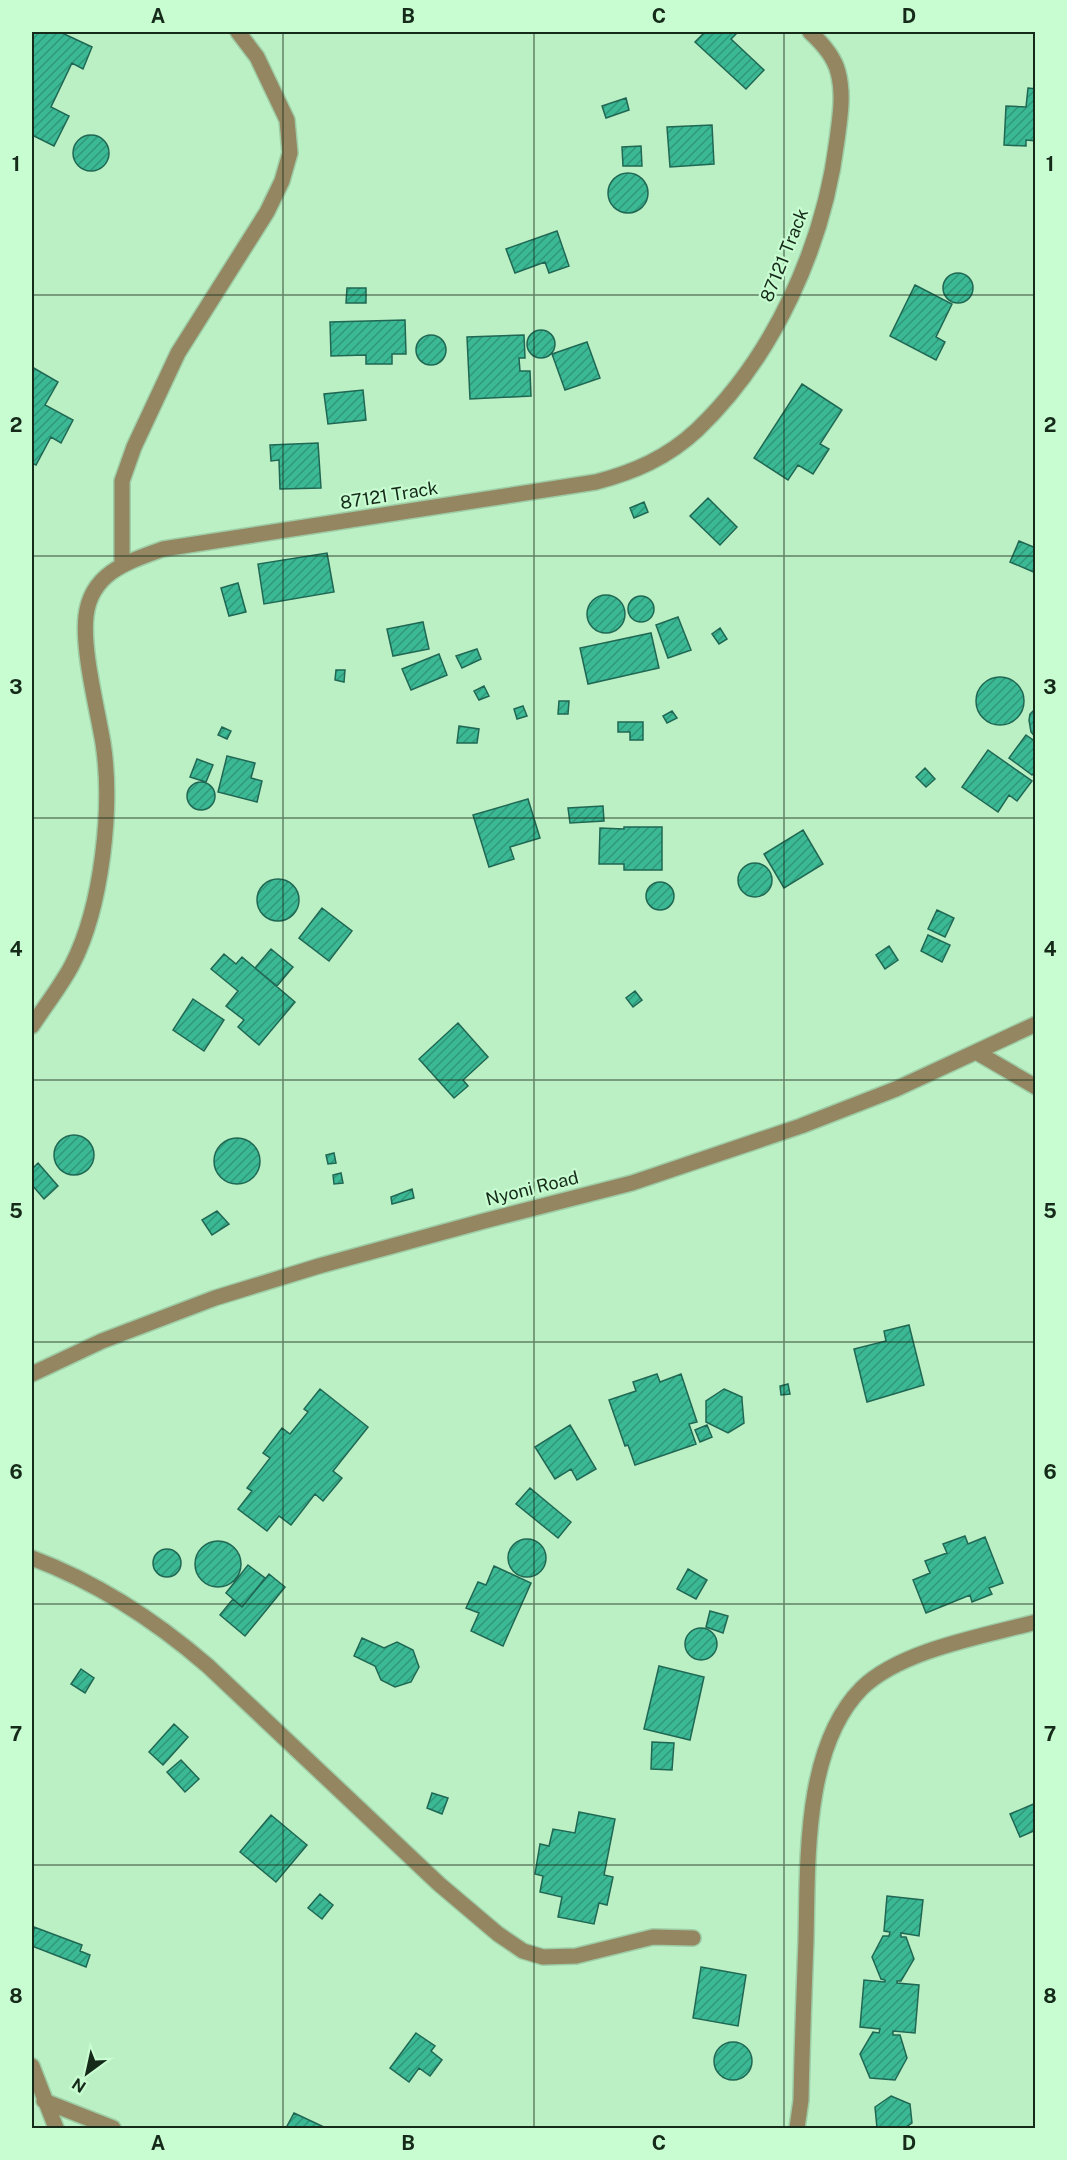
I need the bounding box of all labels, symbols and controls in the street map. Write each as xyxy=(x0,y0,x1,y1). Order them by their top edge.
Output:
text: A xyxy=(151,4,165,28)
text: B xyxy=(401,4,415,28)
text: C xyxy=(652,4,666,28)
text: D xyxy=(902,4,916,28)
text: 1 xyxy=(12,152,20,176)
text: 1 xyxy=(1046,152,1054,176)
street label: 87121 Track xyxy=(756,205,812,305)
text: 2 xyxy=(10,413,22,437)
text: 2 xyxy=(1044,413,1056,437)
street label: 87121 Track xyxy=(339,477,439,513)
text: 3 xyxy=(9,675,23,699)
text: 3 xyxy=(1043,675,1057,699)
text: 4 xyxy=(9,937,23,961)
text: 4 xyxy=(1043,937,1057,961)
street label: Nyoni Road xyxy=(483,1166,581,1210)
text: 5 xyxy=(9,1199,23,1223)
text: 5 xyxy=(1043,1199,1057,1223)
text: 6 xyxy=(9,1460,23,1484)
text: 6 xyxy=(1043,1460,1057,1484)
text: 7 xyxy=(10,1722,22,1746)
text: 7 xyxy=(1044,1722,1056,1746)
text: 8 xyxy=(9,1984,23,2008)
text: 8 xyxy=(1043,1984,1057,2008)
north arrow xyxy=(57,2043,117,2103)
text: N xyxy=(69,2074,90,2097)
text: A xyxy=(151,2131,165,2155)
text: B xyxy=(401,2131,415,2155)
text: C xyxy=(652,2131,666,2155)
text: D xyxy=(902,2131,916,2155)

